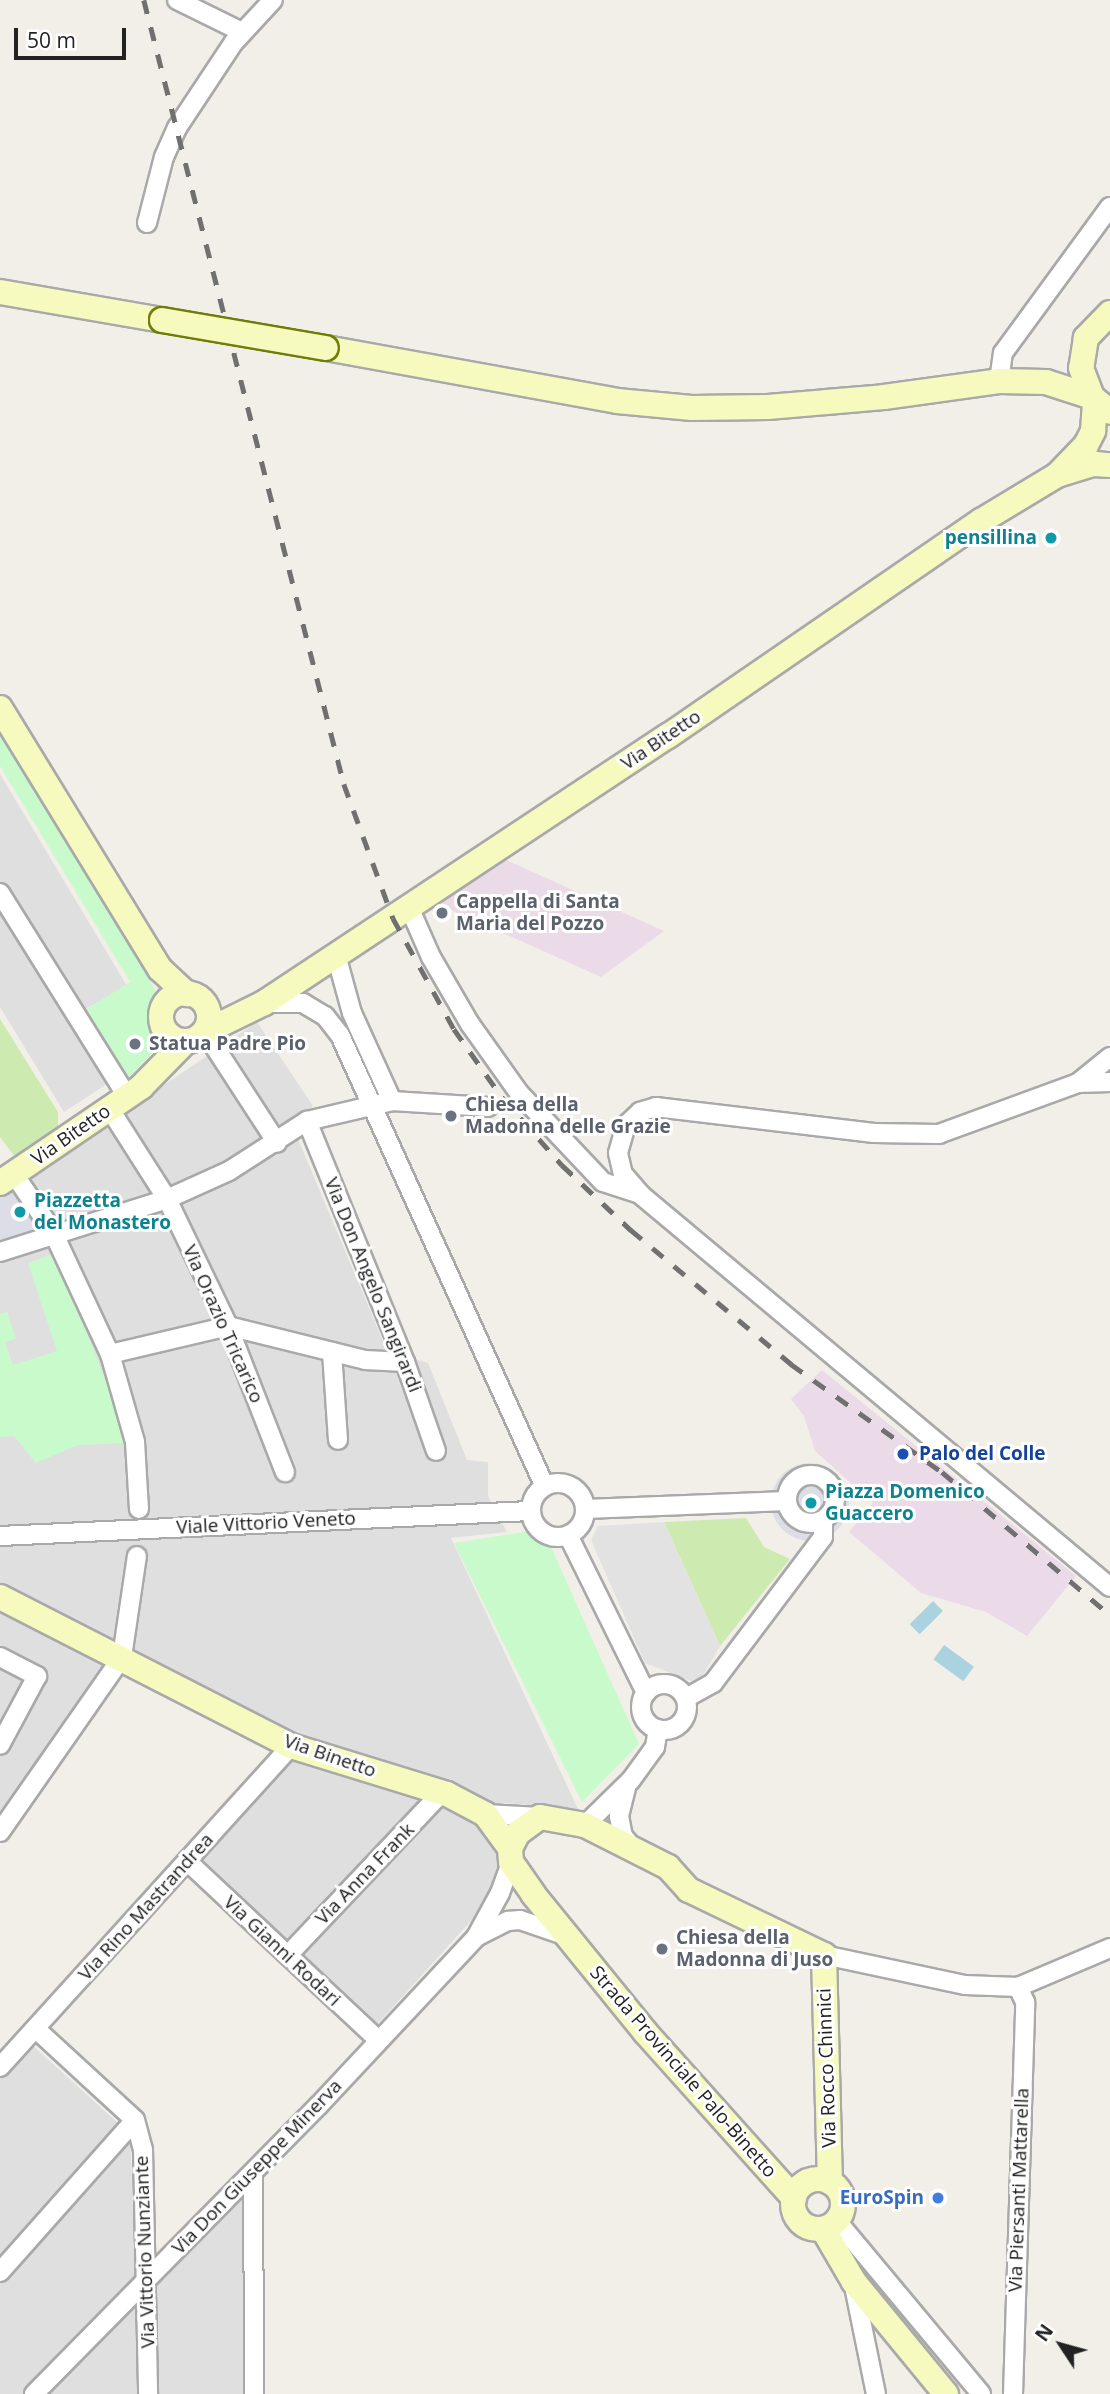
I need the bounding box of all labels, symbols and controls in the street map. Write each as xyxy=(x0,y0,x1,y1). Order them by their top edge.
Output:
scale bar xyxy=(18,14,130,58)
text: 50 m xyxy=(27,26,76,54)
place label: pensillina xyxy=(945,527,1037,549)
marker: pensillina xyxy=(1043,530,1059,546)
street label: Via Bitetto xyxy=(617,705,705,775)
place label: Cappella di Santa Maria del Pozzo xyxy=(456,891,620,935)
marker: Cappella di Santa Maria del Pozzo xyxy=(434,905,450,921)
place label: Statua Padre Pio xyxy=(149,1033,306,1055)
marker: Statua Padre Pio xyxy=(127,1036,143,1052)
place label: Chiesa della Madonna delle Grazie xyxy=(465,1094,671,1138)
street label: Via Bitetto xyxy=(27,1100,115,1170)
marker: Chiesa della Madonna delle Grazie xyxy=(443,1108,459,1124)
street label: Via Don Angelo Sangirardi xyxy=(319,1174,427,1396)
place label: Piazzetta del Monastero xyxy=(34,1190,171,1234)
marker: Piazzetta del Monastero xyxy=(12,1204,28,1220)
street label: Via Orazio Tricarico xyxy=(178,1241,268,1407)
place label: Palo del Colle xyxy=(919,1443,1046,1465)
marker: Palo del Colle xyxy=(893,1444,913,1464)
place label: Piazza Domenico Guaccero xyxy=(825,1481,985,1525)
marker: Piazza Domenico Guaccero xyxy=(803,1495,819,1511)
street label: Viale Vittorio Veneto xyxy=(176,1507,356,1539)
street label: Via Binetto xyxy=(281,1730,379,1782)
street label: Via Anna Frank xyxy=(311,1819,419,1929)
street label: Via Rino Mastrandrea xyxy=(74,1829,218,1985)
street label: Via Gianni Rodari xyxy=(219,1891,345,2011)
place label: Chiesa della Madonna di Juso xyxy=(676,1927,833,1971)
marker: Chiesa della Madonna di Juso xyxy=(654,1941,670,1957)
street label: Strada Provinciale Palo-Binetto xyxy=(585,1962,781,2182)
street label: Via Rocco Chinnici xyxy=(813,1988,841,2148)
street label: Via Don Giuseppe Minerva xyxy=(167,2075,347,2259)
street label: Via Piersanti Mattarella xyxy=(1004,2087,1034,2293)
street label: Via Vittorio Nunziante xyxy=(130,2155,160,2349)
place label: EuroSpin xyxy=(840,2187,924,2209)
marker: EuroSpin xyxy=(930,2190,946,2206)
north arrow xyxy=(1026,2310,1096,2380)
text: N xyxy=(1029,2319,1059,2347)

